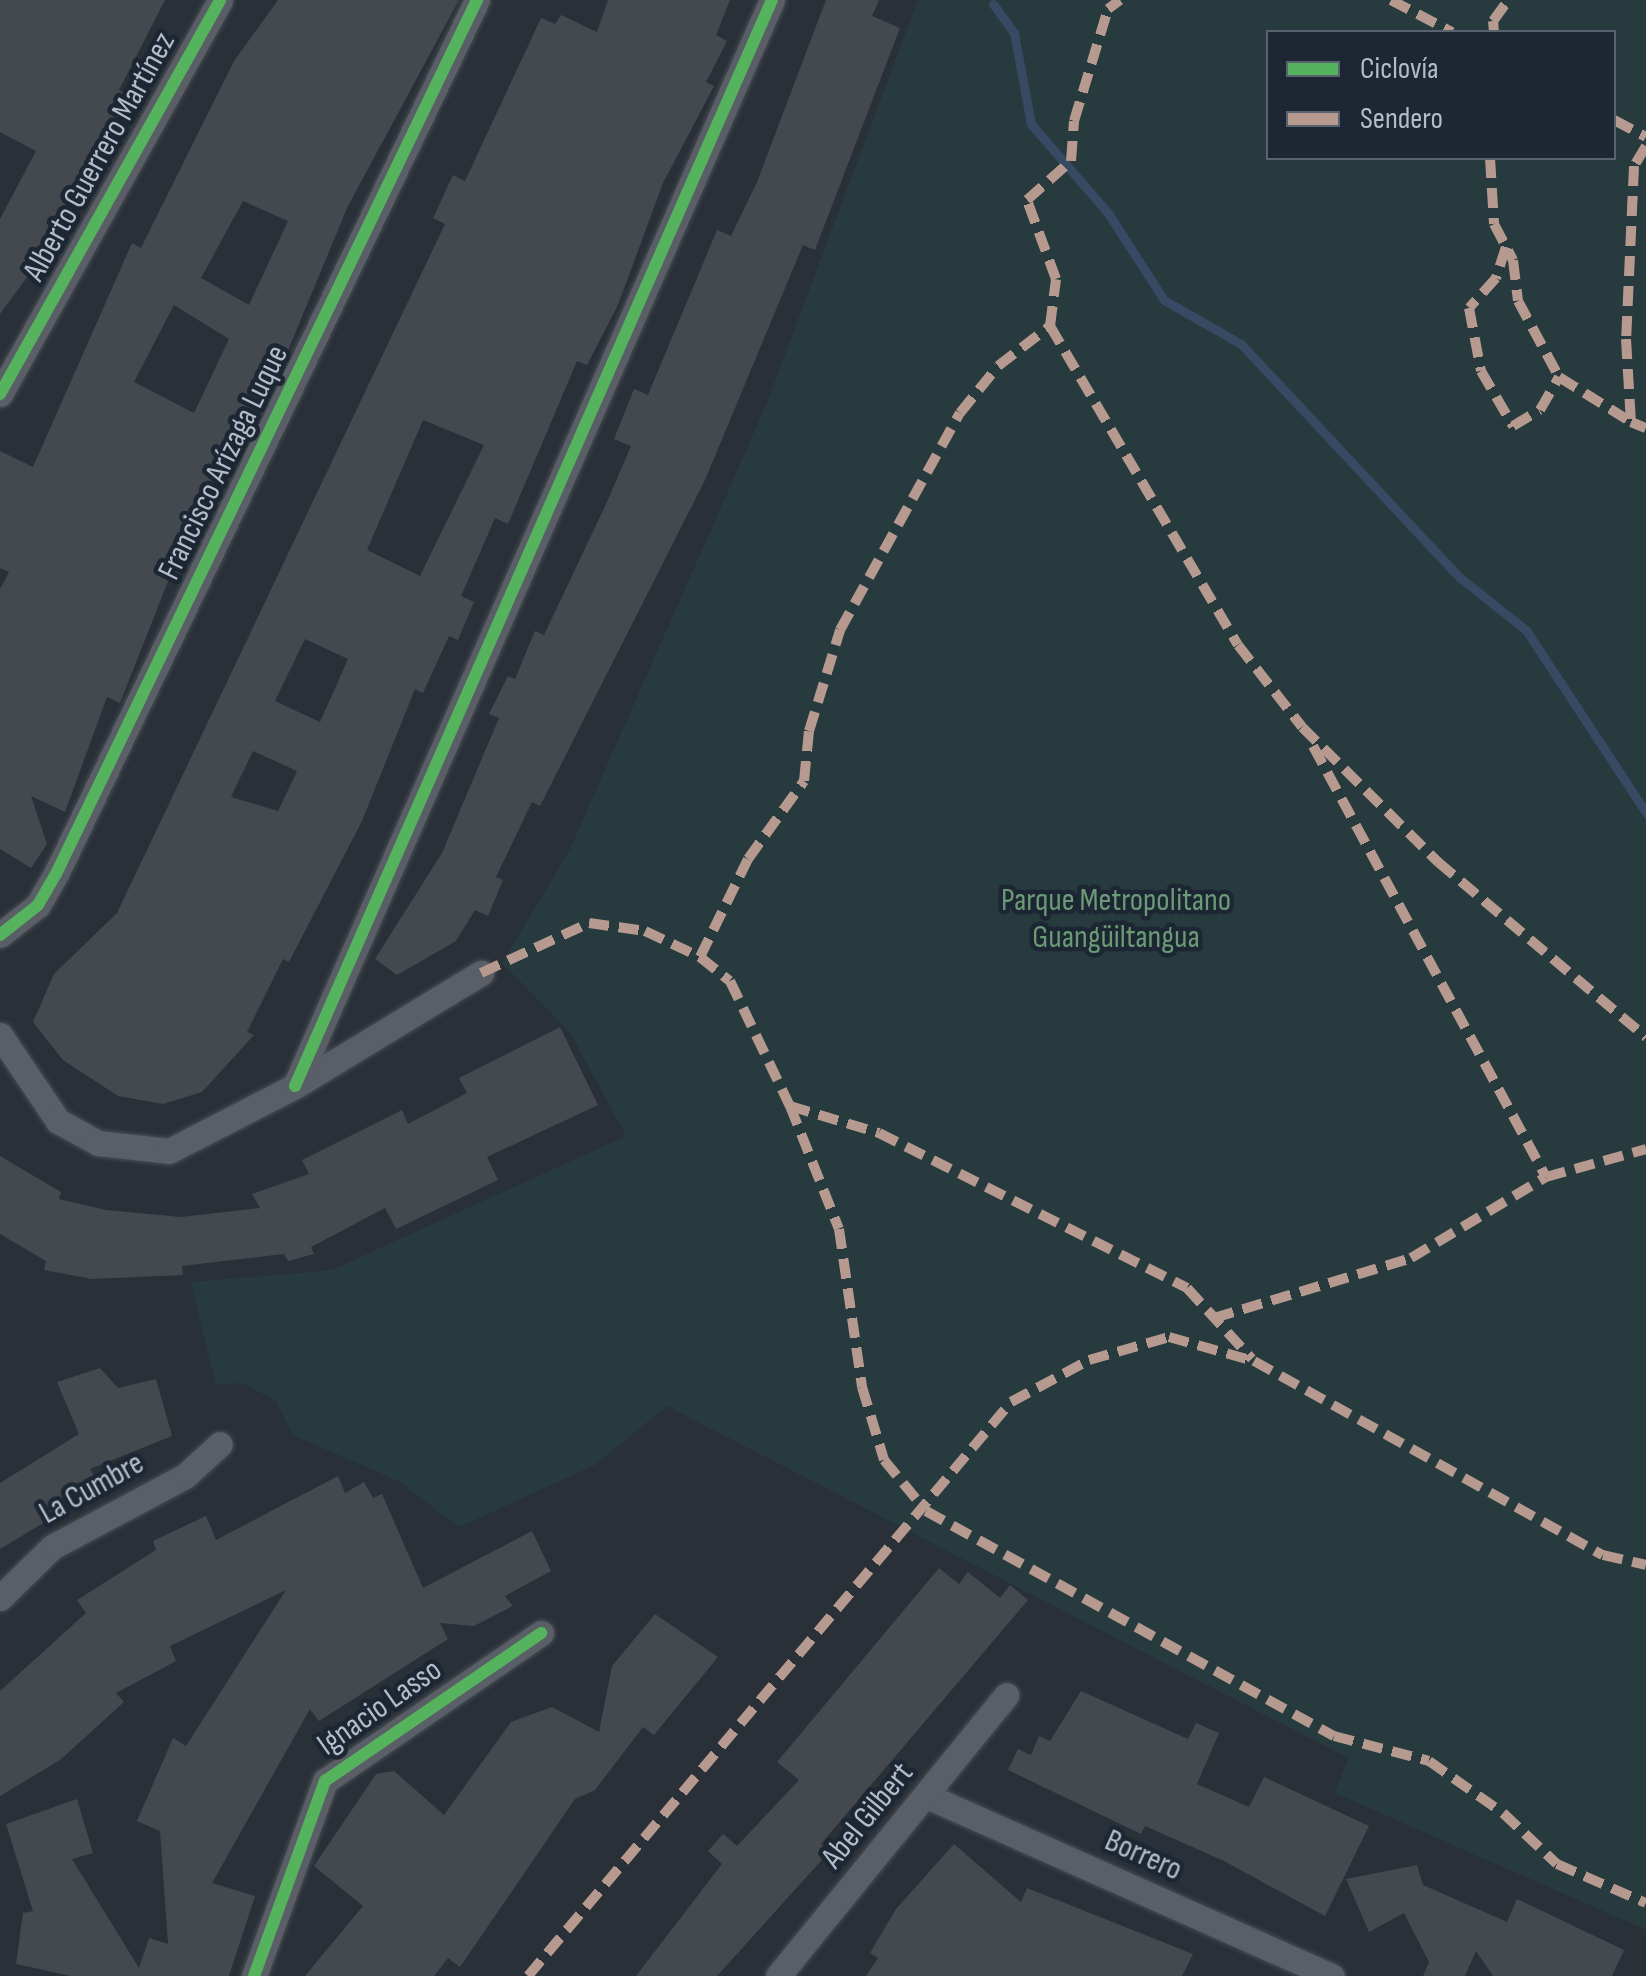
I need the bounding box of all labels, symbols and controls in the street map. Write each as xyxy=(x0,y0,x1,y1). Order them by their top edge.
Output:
street label: Alberto Guerrero Martínez xyxy=(16,26,184,288)
legend xyxy=(1266,30,1616,160)
text: Ciclovía xyxy=(1360,51,1439,87)
text: Sendero xyxy=(1360,101,1443,137)
street label: Francisco Arízaga Luque xyxy=(151,340,297,586)
park label: Parque Metropolitano Guangüiltangua xyxy=(1001,883,1231,958)
street label: La Cumbre xyxy=(33,1445,151,1533)
street label: Ignacio Lasso xyxy=(311,1651,449,1765)
street label: Abel Gilbert xyxy=(814,1755,922,1877)
street label: Borrero xyxy=(1099,1822,1187,1890)

